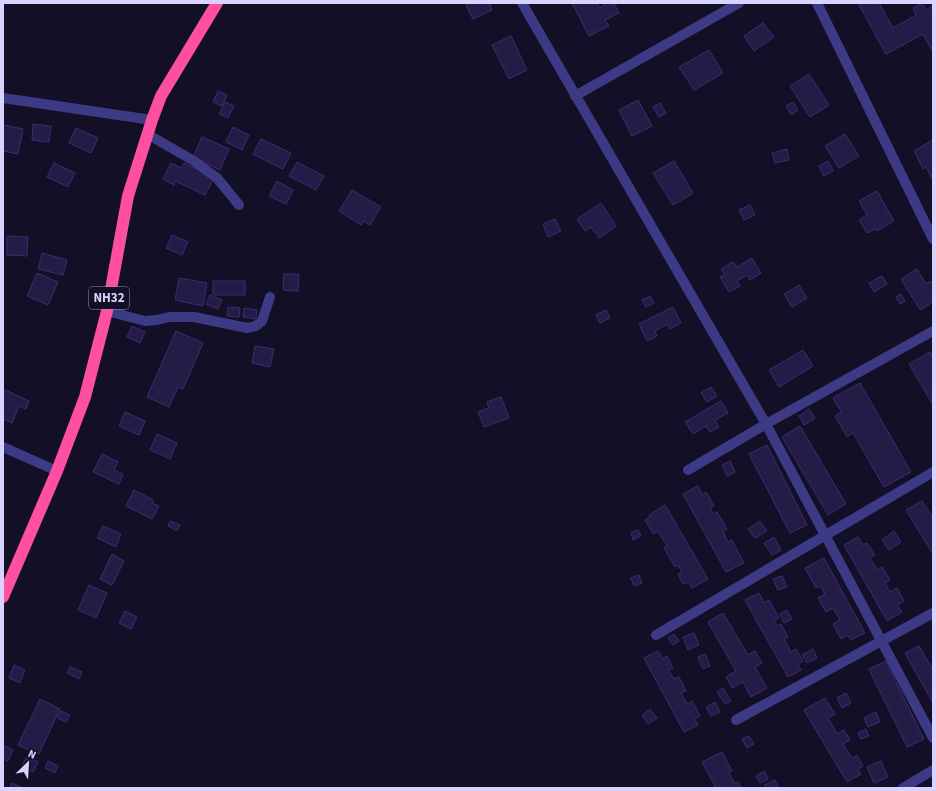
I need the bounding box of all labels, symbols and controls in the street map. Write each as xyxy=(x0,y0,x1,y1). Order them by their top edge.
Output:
road number: NH32 xyxy=(89,287,129,309)
north arrow xyxy=(8,743,48,783)
text: N xyxy=(26,746,39,763)

